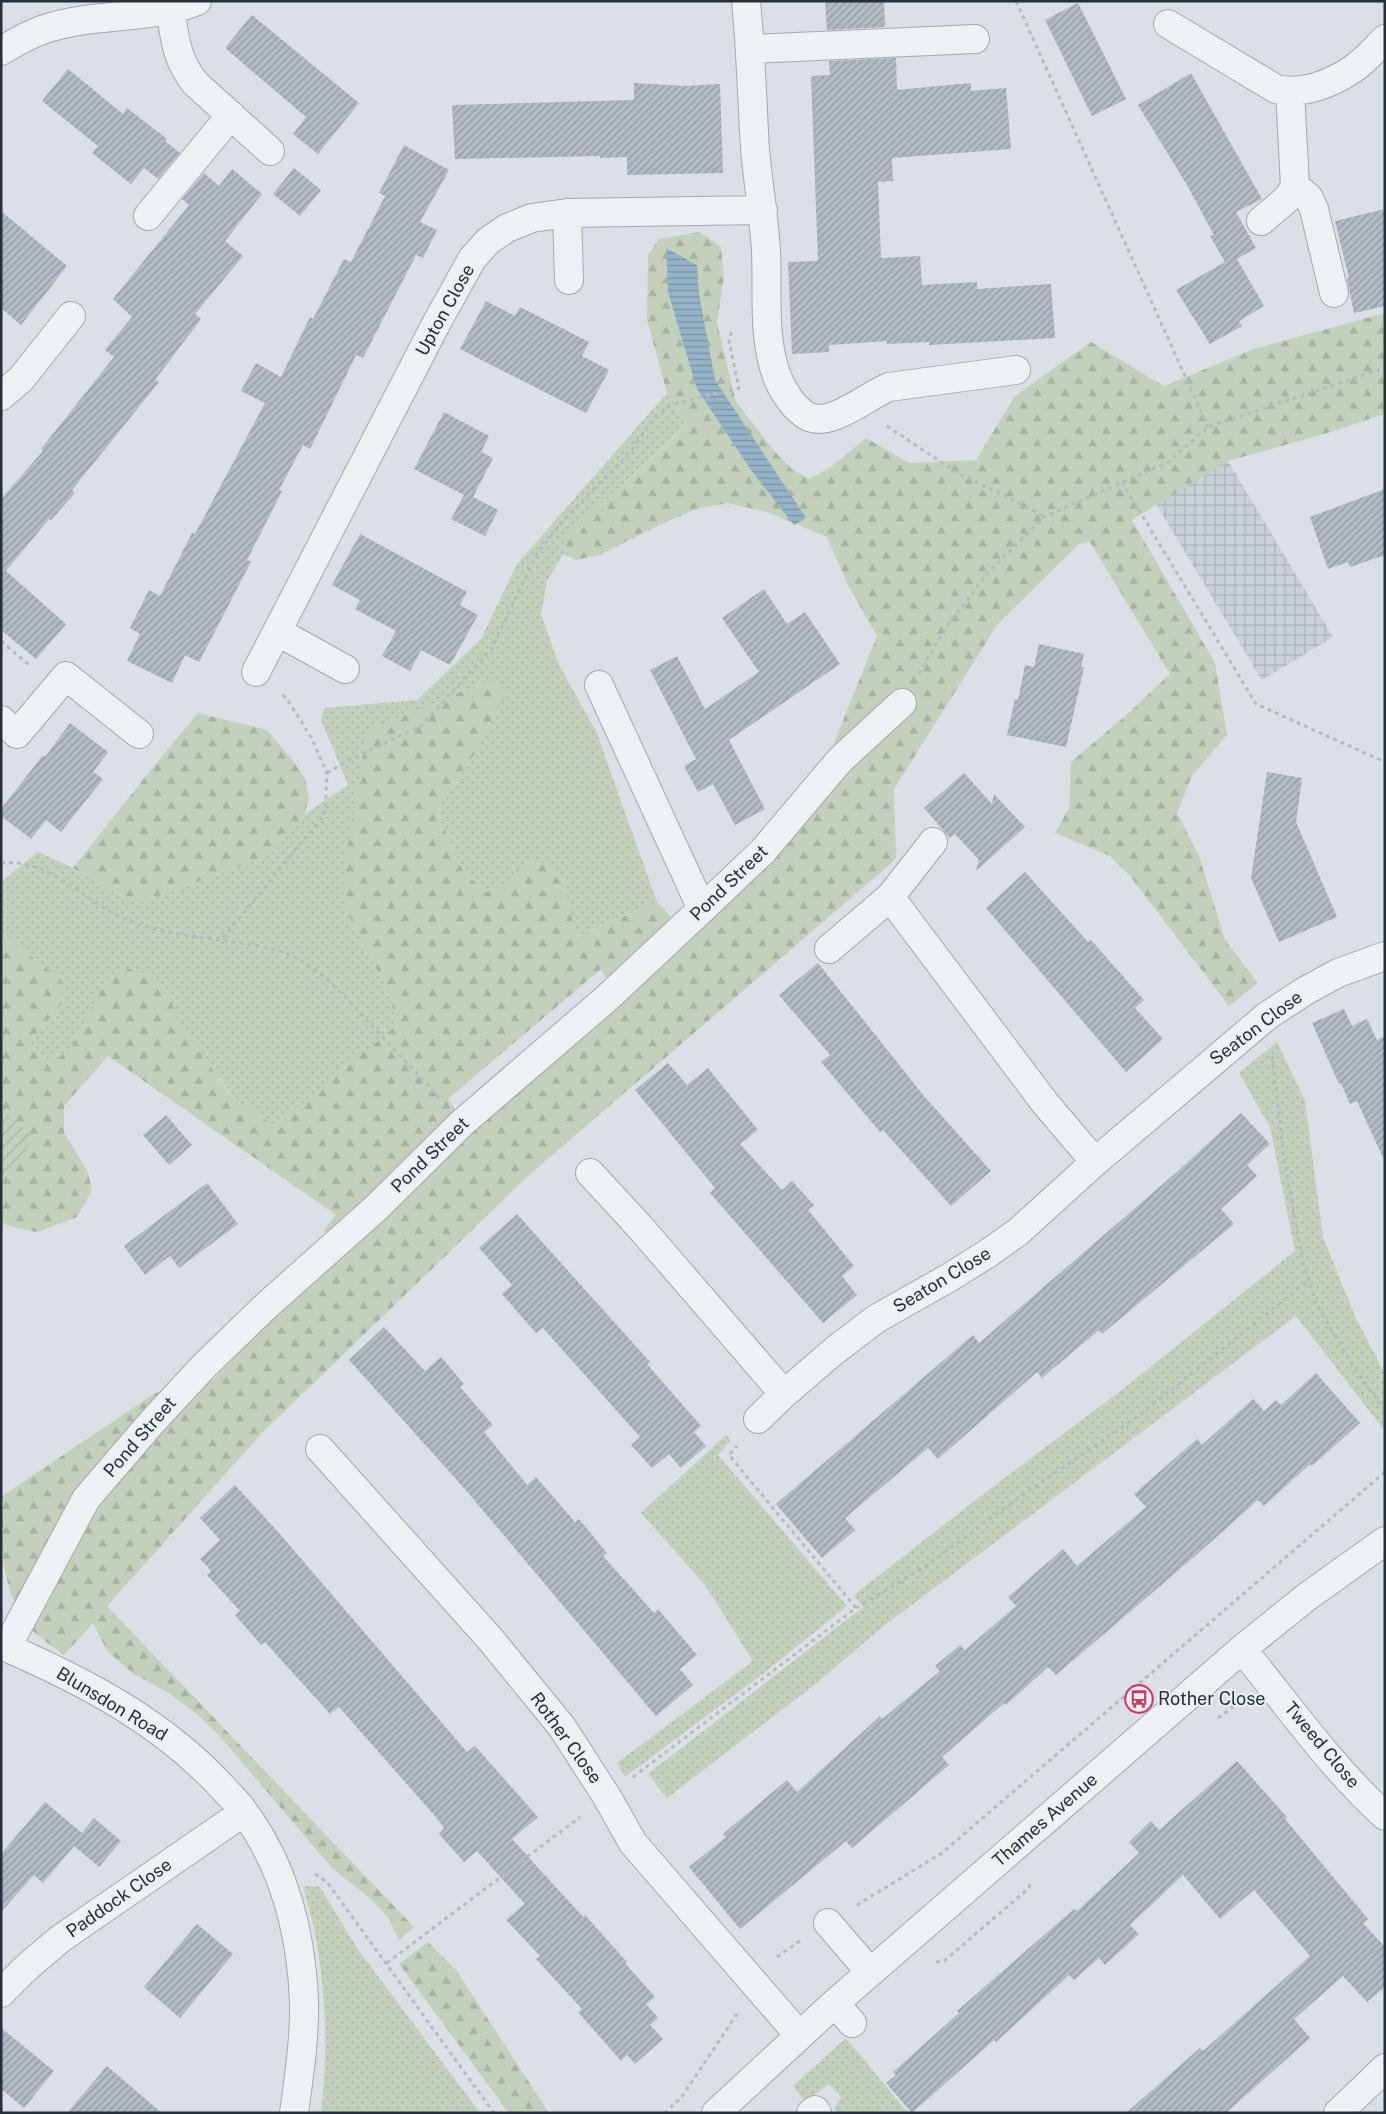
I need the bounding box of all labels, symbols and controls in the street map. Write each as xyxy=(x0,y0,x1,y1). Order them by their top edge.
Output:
street label: Upton Close xyxy=(411,260,478,359)
street label: Pond Street xyxy=(686,841,772,925)
street label: Seaton Close xyxy=(1205,986,1306,1069)
street label: Pond Street xyxy=(387,1113,473,1197)
street label: Seaton Close xyxy=(889,1242,994,1317)
street label: Pond Street xyxy=(99,1392,180,1481)
street label: Blunsdon Road xyxy=(53,1662,171,1745)
bus stop icon: Rother Close xyxy=(1124,1684,1154,1714)
street label: Rother Close xyxy=(526,1688,606,1787)
place label: Rother Close xyxy=(1158,1688,1265,1709)
street label: Tweed Close xyxy=(1280,1697,1365,1792)
street label: Thames Avenue xyxy=(988,1768,1101,1871)
street label: Paddock Close xyxy=(62,1853,175,1942)

